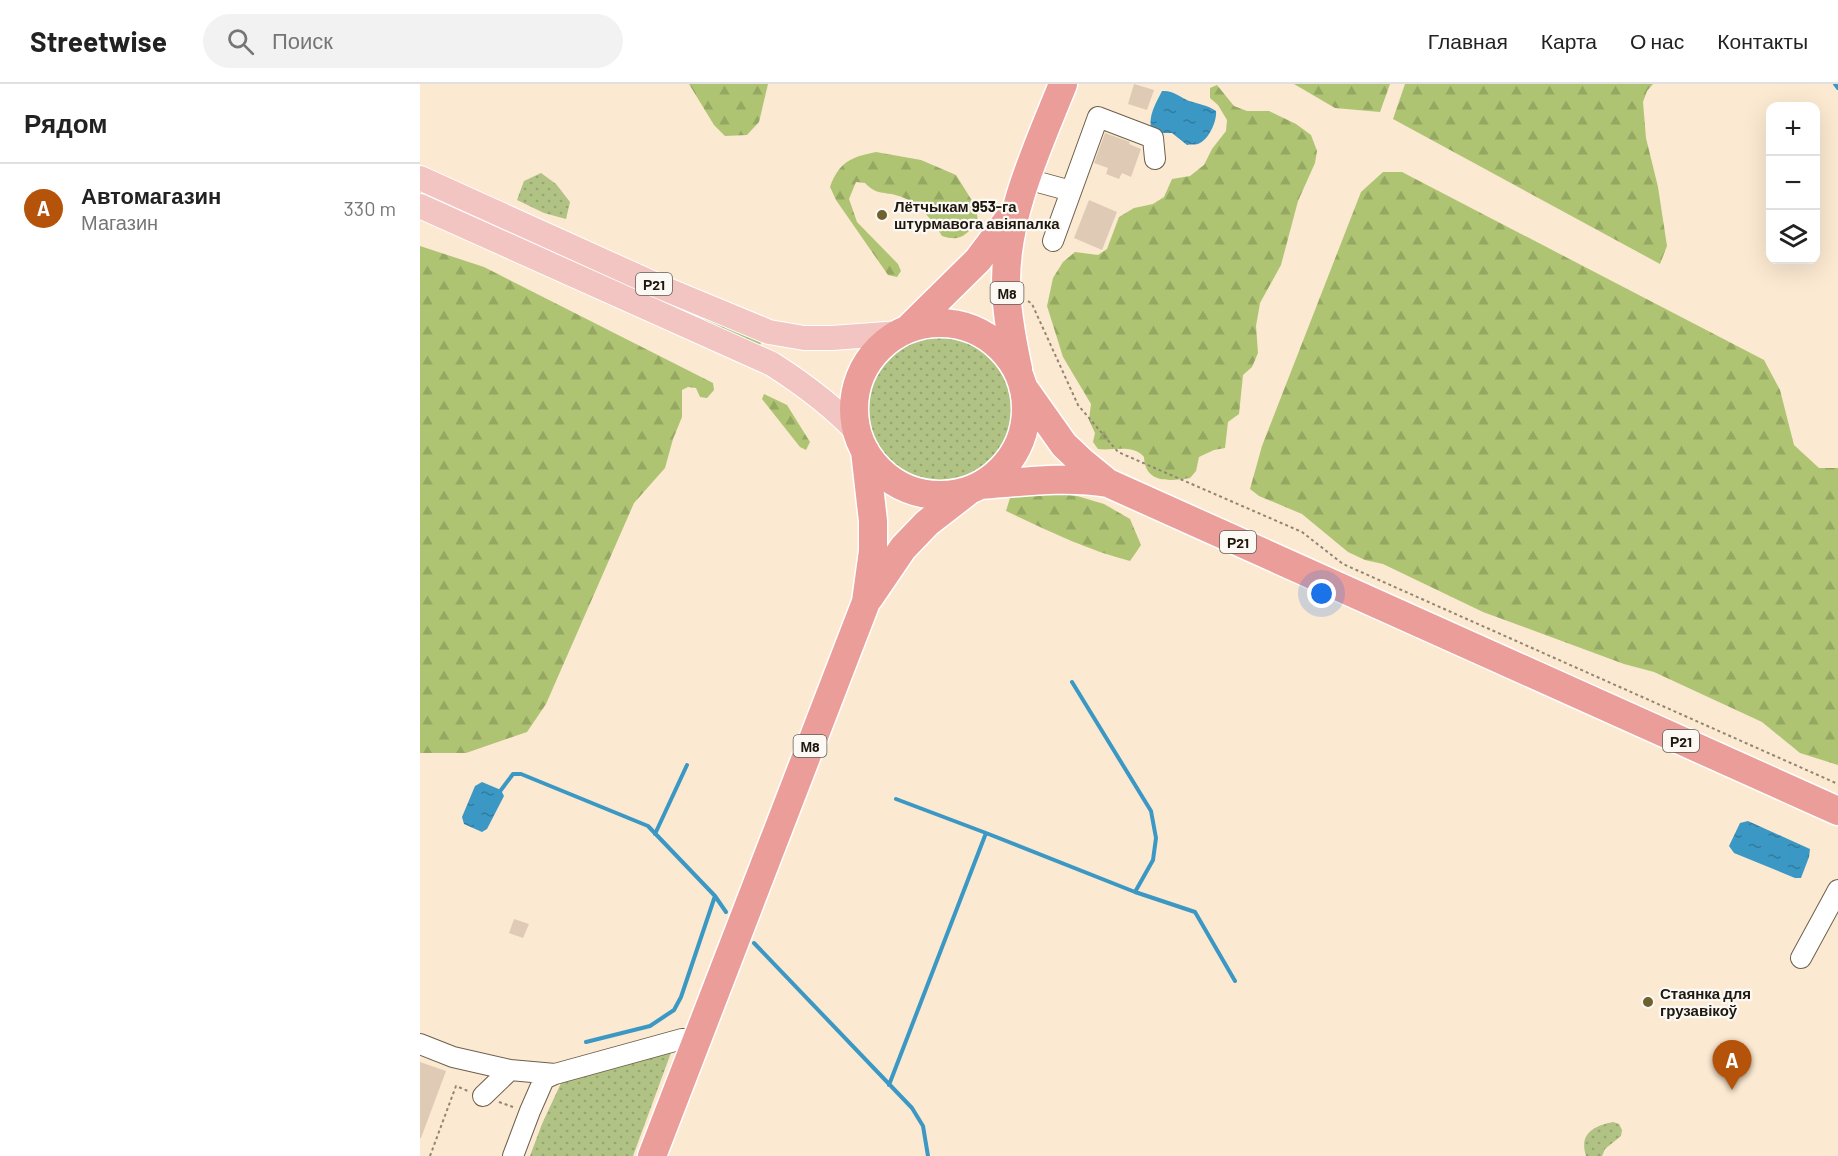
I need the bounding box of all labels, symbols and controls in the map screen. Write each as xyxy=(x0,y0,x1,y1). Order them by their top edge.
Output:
search box xyxy=(203,14,623,68)
text: Streetwise xyxy=(30,24,167,58)
icon: search xyxy=(224,25,257,58)
text: Поиск xyxy=(272,27,333,53)
text: Главная xyxy=(1428,28,1508,53)
text: Карта xyxy=(1541,28,1597,53)
text: О нас xyxy=(1630,28,1684,53)
text: Контакты xyxy=(1717,28,1808,53)
map controls xyxy=(1766,102,1820,264)
button: + xyxy=(1766,102,1820,156)
text: Рядом xyxy=(24,107,107,138)
button: − xyxy=(1766,156,1820,210)
text: Автомагазин xyxy=(81,182,221,208)
text: A xyxy=(37,196,50,220)
text: 330 m xyxy=(344,196,396,220)
place label: Лётчыкам 953-га штурмавога авіяпалка xyxy=(894,197,1060,232)
marker: Лётчыкам 953-га штурмавога авіяпалка xyxy=(875,208,889,222)
text: Магазин xyxy=(81,210,158,234)
button: layers xyxy=(1766,210,1820,264)
road number: Р21 xyxy=(636,273,672,295)
road number: М8 xyxy=(990,282,1024,304)
road number: Р21 xyxy=(1220,531,1256,553)
your location xyxy=(1307,579,1336,608)
road number: Р21 xyxy=(1663,730,1699,752)
road number: М8 xyxy=(794,735,826,757)
place label: Стаянка для грузавікоў xyxy=(1660,984,1751,1019)
marker: Стаянка для грузавікоў xyxy=(1641,995,1655,1009)
pin: A xyxy=(1712,1040,1752,1090)

